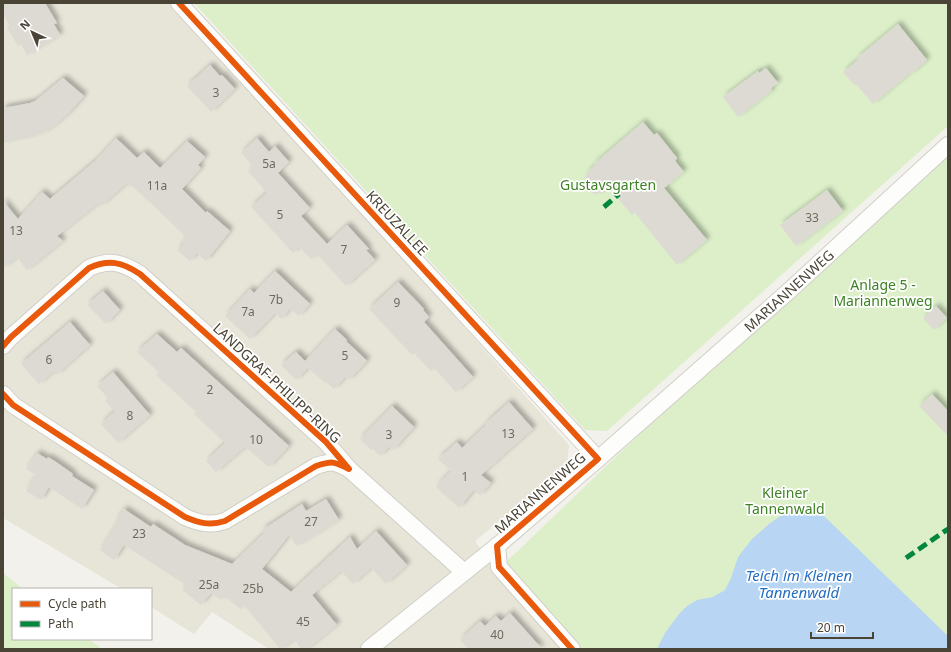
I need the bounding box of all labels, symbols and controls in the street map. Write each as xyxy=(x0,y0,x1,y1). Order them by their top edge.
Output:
north arrow xyxy=(12,12,52,52)
text: N xyxy=(16,16,33,33)
house number: 3 xyxy=(213,84,220,101)
house number: 5a xyxy=(262,155,276,172)
park label: Gustavsgarten xyxy=(560,175,656,194)
house number: 11a xyxy=(147,177,167,194)
street label: KREUZALLEE xyxy=(362,186,432,259)
house number: 5 xyxy=(277,206,284,223)
house number: 33 xyxy=(805,209,819,226)
house number: 13 xyxy=(9,222,23,239)
house number: 7 xyxy=(341,241,348,258)
street label: MARIANNENWEG xyxy=(740,245,838,336)
park label: Anlage 5 - Mariannenweg xyxy=(833,275,933,310)
house number: 7b xyxy=(269,291,283,308)
house number: 9 xyxy=(394,294,401,311)
house number: 7a xyxy=(241,303,255,320)
street label: LANDGRAF-PHILIPP-RING xyxy=(209,318,345,447)
house number: 5 xyxy=(342,347,349,364)
house number: 6 xyxy=(46,351,53,368)
house number: 2 xyxy=(207,381,214,398)
house number: 8 xyxy=(127,407,134,424)
house number: 13 xyxy=(501,425,515,442)
house number: 3 xyxy=(386,426,393,443)
house number: 10 xyxy=(249,431,263,448)
street label: MARIANNENWEG xyxy=(490,448,589,537)
house number: 1 xyxy=(462,468,468,485)
park label: Kleiner Tannenwald xyxy=(745,483,825,518)
house number: 27 xyxy=(304,513,318,530)
house number: 23 xyxy=(132,525,146,542)
water label: Teich im Kleinen Tannenwald xyxy=(746,565,852,602)
house number: 25a xyxy=(199,576,219,593)
house number: 25b xyxy=(242,580,264,597)
legend xyxy=(12,588,152,640)
text: Cycle path xyxy=(48,595,106,612)
house number: 45 xyxy=(296,613,310,630)
scale bar xyxy=(811,614,873,640)
text: Path xyxy=(48,615,74,632)
text: 20 m xyxy=(817,619,845,636)
house number: 40 xyxy=(490,626,504,643)

